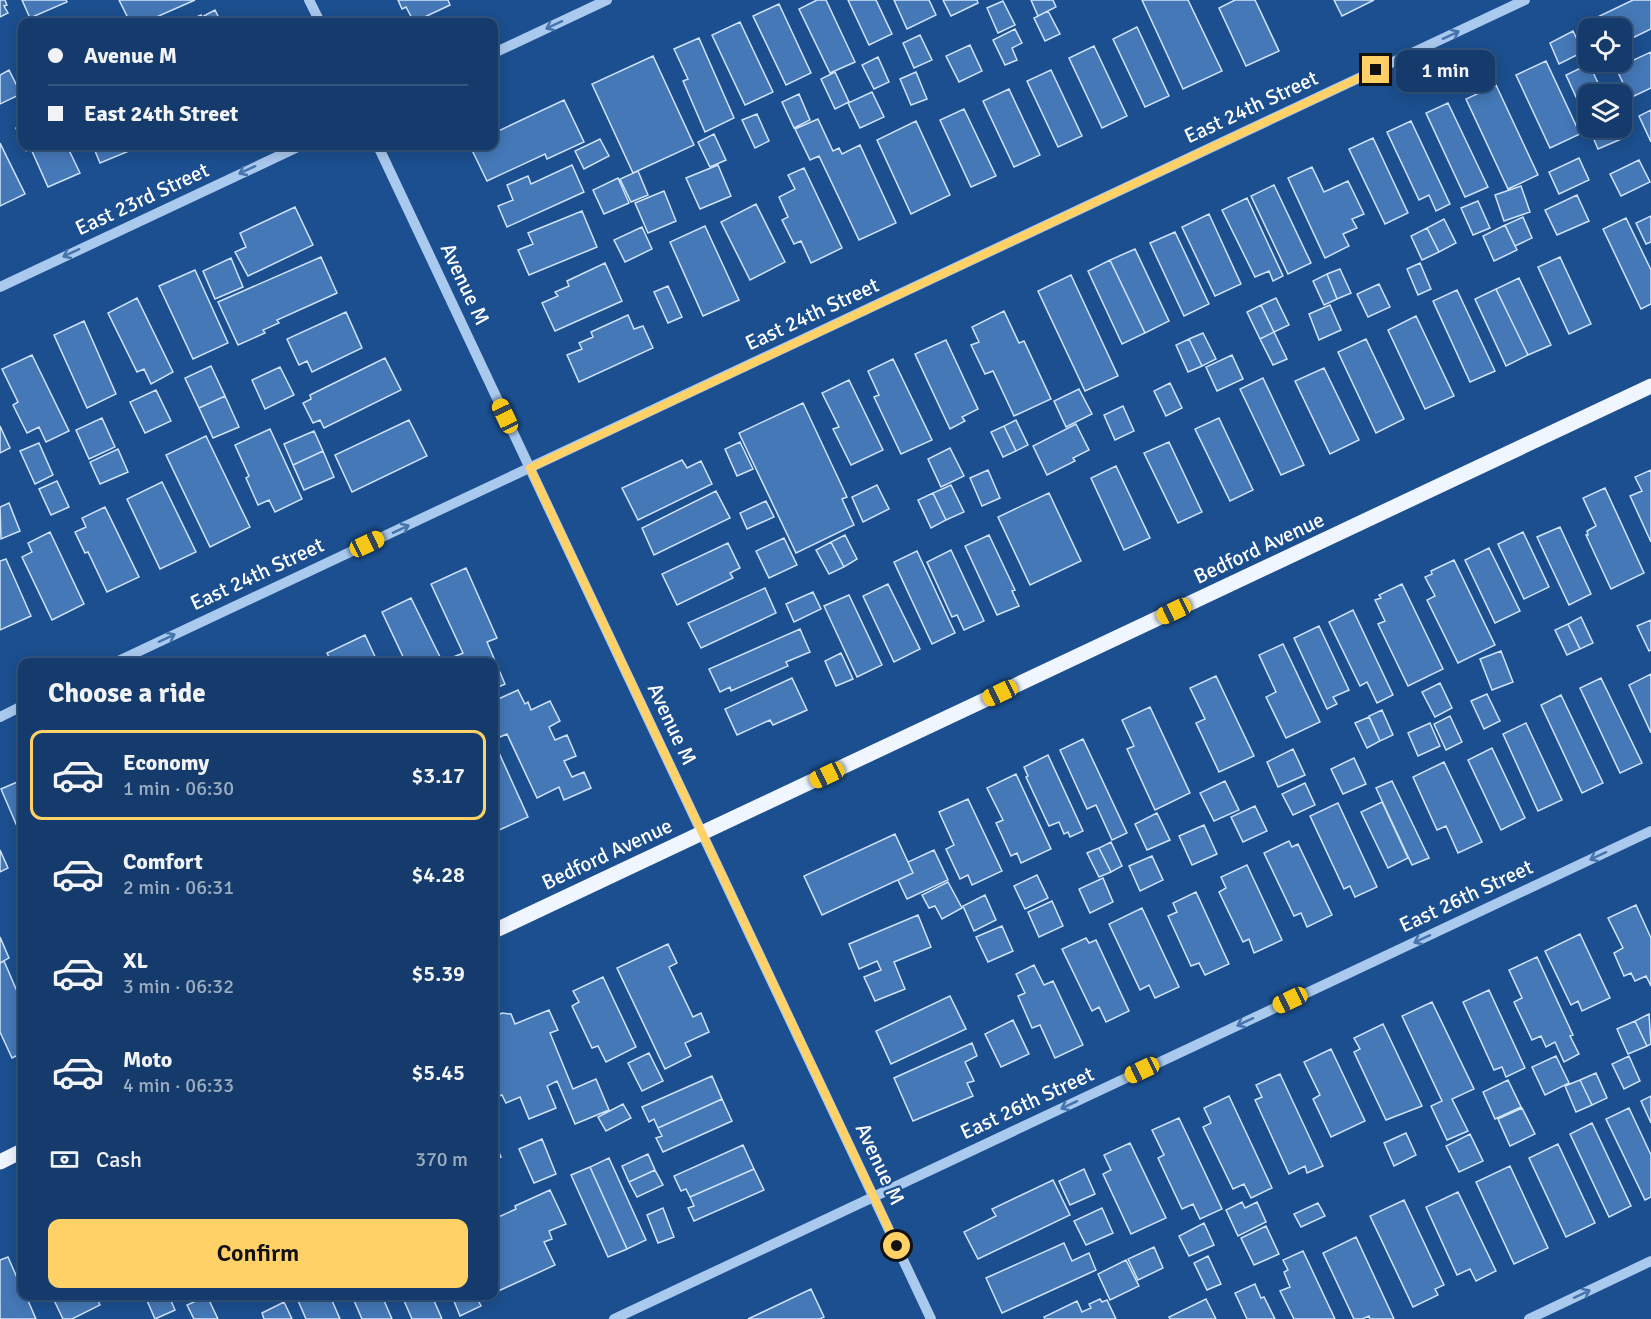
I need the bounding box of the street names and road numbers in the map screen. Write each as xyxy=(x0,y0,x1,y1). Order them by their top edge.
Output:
street label: East 24th Street xyxy=(1180,65,1322,149)
street label: East 23rd Street xyxy=(71,157,213,241)
street label: Avenue M xyxy=(435,239,495,329)
street label: East 24th Street xyxy=(741,272,883,356)
street label: Bedford Avenue xyxy=(1190,506,1328,590)
street label: East 24th Street xyxy=(186,532,328,616)
street label: Avenue M xyxy=(642,679,702,769)
street label: Bedford Avenue xyxy=(538,812,676,896)
street label: East 26th Street xyxy=(1395,854,1537,938)
street label: East 26th Street xyxy=(956,1061,1098,1145)
street label: Avenue M xyxy=(850,1119,910,1209)

